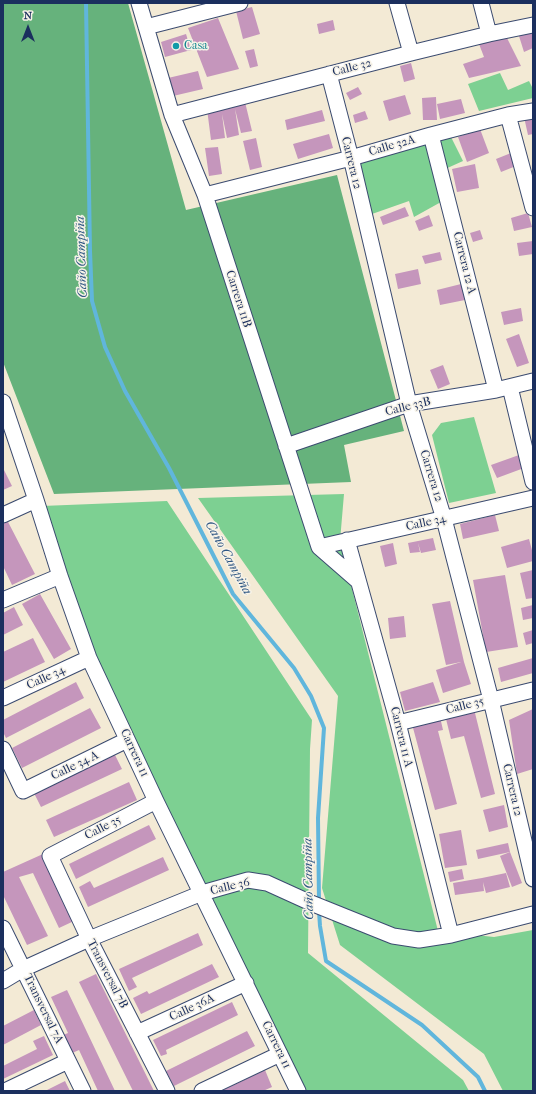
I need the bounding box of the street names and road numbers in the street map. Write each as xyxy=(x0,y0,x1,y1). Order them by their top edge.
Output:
street label: Calle 32 xyxy=(331,56,373,80)
street label: Calle 32A xyxy=(367,133,417,159)
street label: Carrera 12 xyxy=(338,135,364,191)
street label: Carrera 12 A xyxy=(449,230,479,296)
street label: Carrera 11B xyxy=(222,269,254,329)
street label: Calle 33B xyxy=(384,394,432,420)
street label: Carrera 12 xyxy=(416,448,446,504)
street label: Calle 34 xyxy=(405,512,447,534)
street label: Calle 34 xyxy=(25,663,67,693)
street label: Calle 35 xyxy=(444,694,486,718)
street label: Carrera 11 A xyxy=(387,705,415,769)
street label: Carrera 11 xyxy=(117,727,151,779)
street label: Calle 34 A xyxy=(49,748,101,784)
street label: Carrera 12 xyxy=(499,762,525,818)
street label: Calle 35 xyxy=(82,813,124,843)
street label: Calle 36 xyxy=(209,875,251,899)
street label: Transversal 7B xyxy=(83,937,131,1011)
street label: Transversal 7A xyxy=(20,972,66,1046)
street label: Calle 36A xyxy=(167,991,217,1025)
street label: Carrera 11 xyxy=(258,1019,294,1071)

